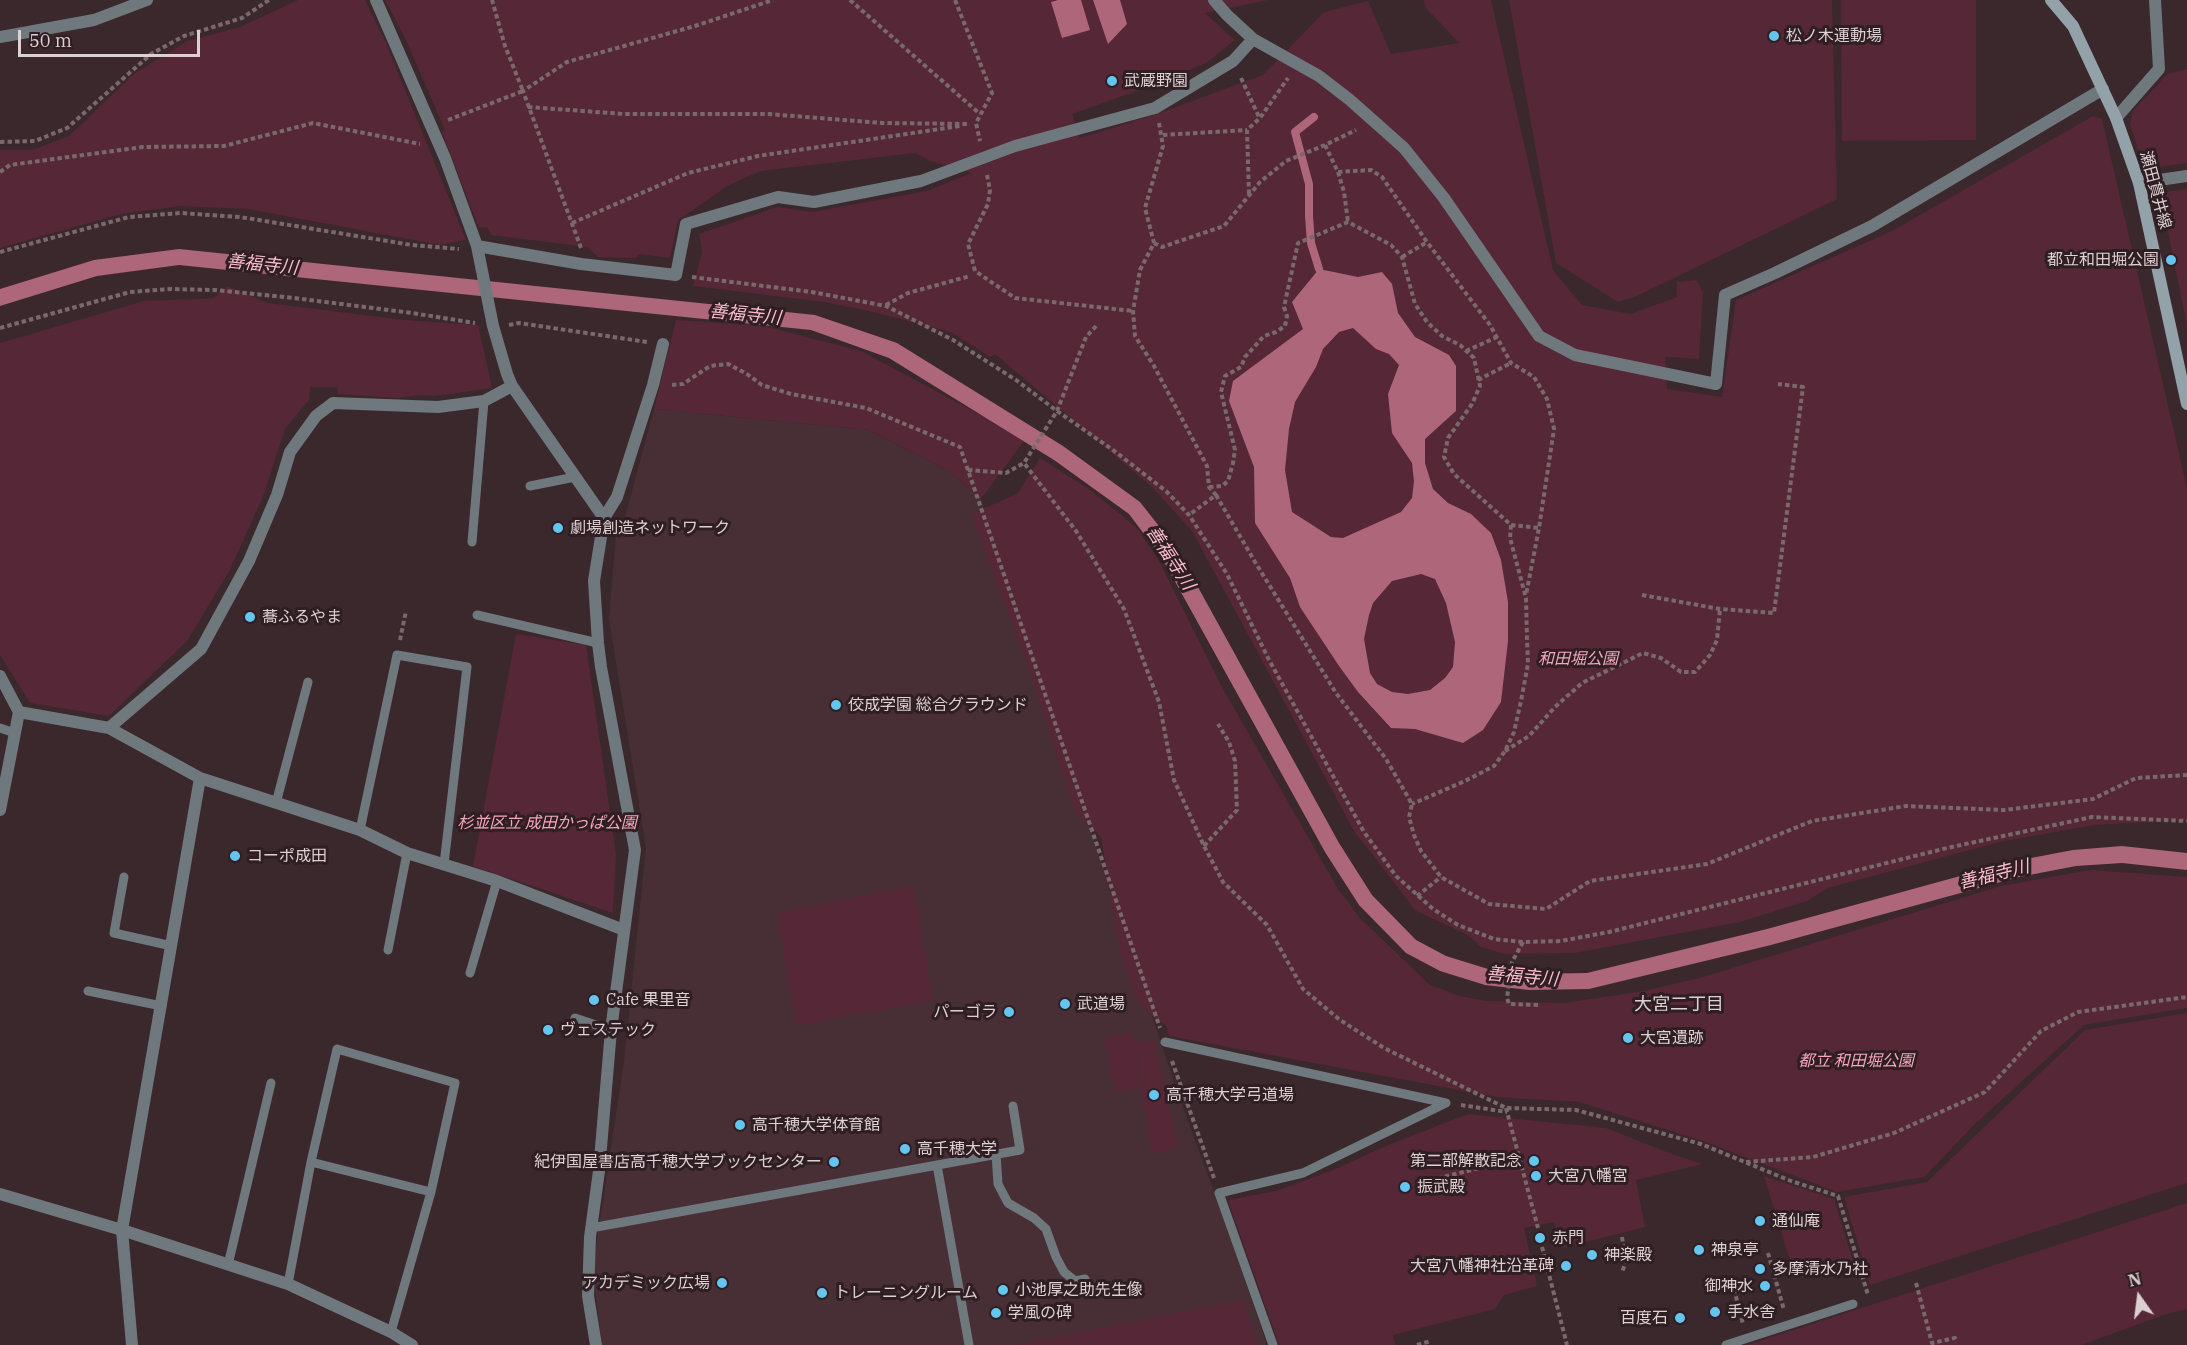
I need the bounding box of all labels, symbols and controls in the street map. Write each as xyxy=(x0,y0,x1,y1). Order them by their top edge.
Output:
scale bar xyxy=(21,18,202,56)
place label: 松ノ木運動場 xyxy=(1786,26,1882,46)
text: 50 m xyxy=(29,29,72,52)
marker: 松ノ木運動場 xyxy=(1767,29,1781,43)
place label: 武蔵野園 xyxy=(1124,71,1188,91)
marker: 武蔵野園 xyxy=(1105,74,1119,88)
street label: 瀬田貫井線 xyxy=(2135,149,2175,231)
water label: 善福寺川 xyxy=(225,250,299,280)
place label: 都立和田堀公園 xyxy=(2047,250,2159,270)
marker: 都立和田堀公園 xyxy=(2164,253,2178,267)
water label: 善福寺川 xyxy=(708,300,782,330)
place label: 劇場創造ネットワーク xyxy=(570,518,730,538)
marker: 劇場創造ネットワーク xyxy=(551,521,565,535)
water label: 善福寺川 xyxy=(1141,522,1199,594)
place label: 蕎ふるやま xyxy=(262,607,342,627)
marker: 蕎ふるやま xyxy=(243,610,257,624)
park label: 和田堀公園 xyxy=(1538,649,1618,669)
place label: 佼成学園 総合グラウンド xyxy=(848,695,1028,715)
marker: 佼成学園 総合グラウンド xyxy=(829,698,843,712)
park label: 杉並区立 成田かっぱ公園 xyxy=(457,813,637,833)
place label: コーポ成田 xyxy=(247,846,327,866)
marker: コーポ成田 xyxy=(228,849,242,863)
water label: 善福寺川 xyxy=(1956,856,2032,894)
water label: 善福寺川 xyxy=(1485,963,1559,991)
place label: Cafe 果里音 xyxy=(606,990,691,1010)
marker: Cafe 果里音 xyxy=(587,993,601,1007)
place label: 武道場 xyxy=(1077,994,1125,1014)
district label: 大宮二丁目 xyxy=(1634,994,1724,1016)
marker: 武道場 xyxy=(1058,997,1072,1011)
place label: パーゴラ xyxy=(933,1002,997,1022)
marker: パーゴラ xyxy=(1002,1005,1016,1019)
place label: ヴェステック xyxy=(560,1020,656,1040)
marker: ヴェステック xyxy=(541,1023,555,1037)
place label: 大宮遺跡 xyxy=(1640,1028,1704,1048)
marker: 大宮遺跡 xyxy=(1621,1031,1635,1045)
park label: 都立 和田堀公園 xyxy=(1798,1051,1914,1071)
place label: 高千穂大学弓道場 xyxy=(1166,1085,1294,1105)
marker: 高千穂大学弓道場 xyxy=(1147,1088,1161,1102)
place label: 高千穂大学体育館 xyxy=(752,1115,880,1135)
marker: 高千穂大学体育館 xyxy=(733,1118,747,1132)
place label: 高千穂大学 xyxy=(917,1139,997,1159)
marker: 高千穂大学 xyxy=(898,1142,912,1156)
place label: 第二部解散記念 xyxy=(1410,1151,1522,1171)
place label: 紀伊国屋書店高千穂大学ブックセンター xyxy=(534,1152,822,1172)
marker: 第二部解散記念 xyxy=(1527,1154,1541,1168)
marker: 紀伊国屋書店高千穂大学ブックセンター xyxy=(827,1155,841,1169)
place label: 大宮八幡宮 xyxy=(1548,1166,1628,1186)
marker: 大宮八幡宮 xyxy=(1529,1169,1543,1183)
place label: 振武殿 xyxy=(1417,1177,1465,1197)
marker: 振武殿 xyxy=(1398,1180,1412,1194)
place label: 通仙庵 xyxy=(1772,1211,1820,1231)
marker: 通仙庵 xyxy=(1753,1214,1767,1228)
place label: 赤門 xyxy=(1552,1228,1584,1248)
marker: 赤門 xyxy=(1533,1231,1547,1245)
place label: 神泉亭 xyxy=(1711,1240,1759,1260)
marker: 神泉亭 xyxy=(1692,1243,1706,1257)
place label: 神楽殿 xyxy=(1604,1245,1652,1265)
marker: 神楽殿 xyxy=(1585,1248,1599,1262)
place label: 大宮八幡神社沿革碑 xyxy=(1410,1256,1554,1276)
marker: 大宮八幡神社沿革碑 xyxy=(1559,1259,1573,1273)
place label: 多摩清水乃社 xyxy=(1772,1259,1868,1279)
marker: 多摩清水乃社 xyxy=(1753,1262,1767,1276)
north arrow xyxy=(2109,1267,2169,1327)
text: N xyxy=(2126,1268,2143,1291)
place label: アカデミック広場 xyxy=(582,1273,710,1293)
marker: アカデミック広場 xyxy=(715,1276,729,1290)
place label: 御神水 xyxy=(1705,1276,1753,1296)
marker: 御神水 xyxy=(1758,1279,1772,1293)
place label: 小池厚之助先生像 xyxy=(1015,1280,1143,1300)
place label: トレーニングルーム xyxy=(834,1283,978,1303)
marker: 小池厚之助先生像 xyxy=(996,1283,1010,1297)
marker: トレーニングルーム xyxy=(815,1286,829,1300)
place label: 手水舎 xyxy=(1727,1302,1775,1322)
place label: 学風の碑 xyxy=(1008,1303,1072,1323)
marker: 手水舎 xyxy=(1708,1305,1722,1319)
marker: 学風の碑 xyxy=(989,1306,1003,1320)
place label: 百度石 xyxy=(1620,1308,1668,1328)
marker: 百度石 xyxy=(1673,1311,1687,1325)

